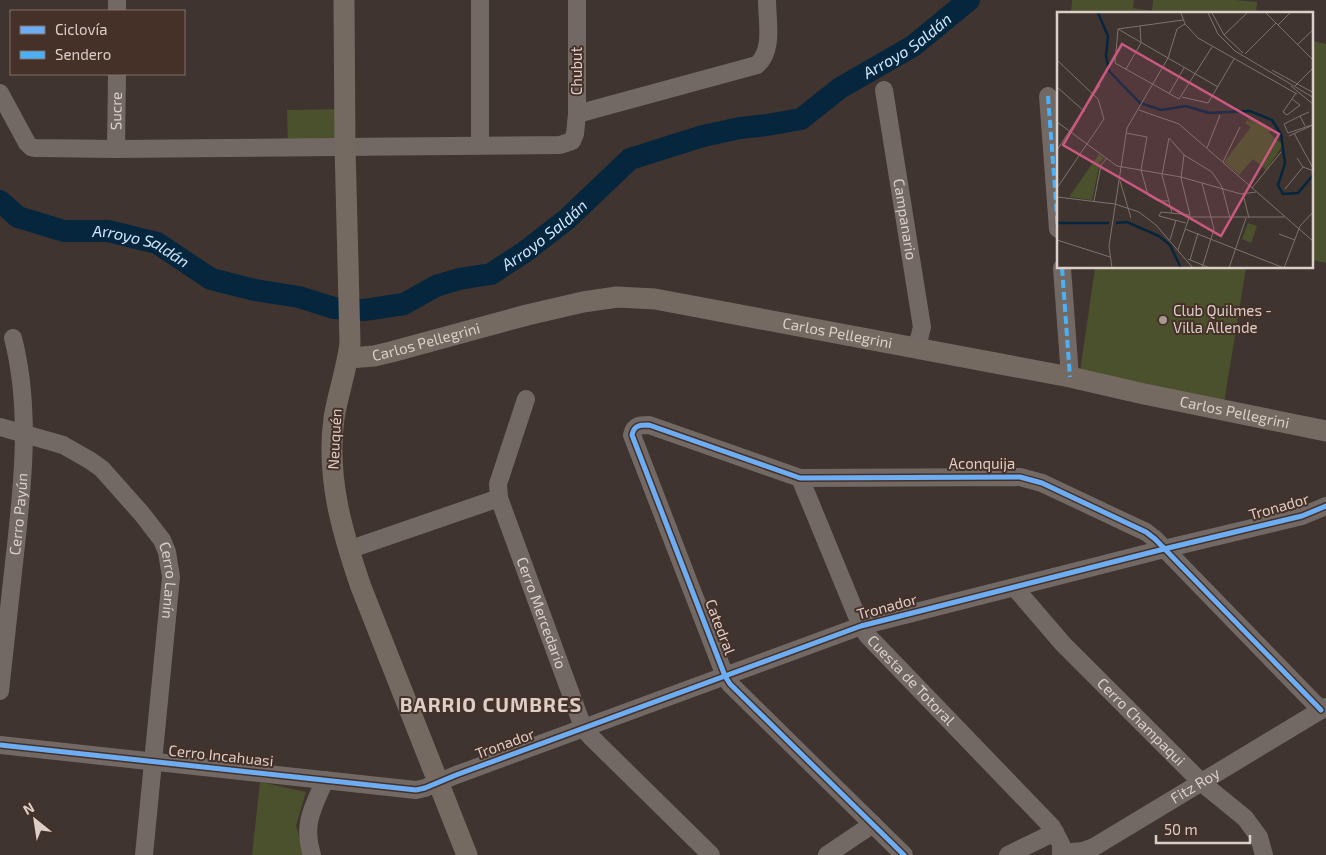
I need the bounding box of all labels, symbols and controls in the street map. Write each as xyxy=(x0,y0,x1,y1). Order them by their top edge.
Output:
water label: Arroyo Saldán xyxy=(858,9,955,82)
legend xyxy=(10,10,185,75)
inset map xyxy=(1057,12,1314,269)
text: Ciclovía xyxy=(55,20,107,38)
text: Sendero xyxy=(55,45,111,63)
street label: Chubut xyxy=(567,46,585,95)
street label: Sucre xyxy=(106,92,125,130)
street label: Campanario xyxy=(890,177,921,261)
water label: Arroyo Saldán xyxy=(497,195,591,274)
water label: Arroyo Saldán xyxy=(91,221,193,271)
place label: Club Quilmes - Villa Allende xyxy=(1173,301,1272,336)
street label: Carlos Pellegrini xyxy=(781,313,894,351)
marker: Club Quilmes - Villa Allende xyxy=(1157,314,1169,326)
street label: Carlos Pellegrini xyxy=(370,318,482,364)
street label: Carlos Pellegrini xyxy=(1178,392,1291,431)
street label: Neuquén xyxy=(323,408,345,470)
street label: Aconquija xyxy=(949,454,1015,473)
street label: Cerro Payún xyxy=(5,472,31,556)
street label: Tronador xyxy=(1247,489,1311,523)
street label: Cerro Lanín xyxy=(156,539,181,620)
street label: Cerro Mercedario xyxy=(513,554,571,671)
street label: Tronador xyxy=(855,589,919,623)
street label: Catedral xyxy=(702,596,740,657)
street label: Cuesta de Totoral xyxy=(864,631,959,729)
street label: Cerro Champaqui xyxy=(1094,674,1189,769)
district label: BARRIO CUMBRES xyxy=(400,692,582,716)
street label: Tronador xyxy=(473,724,537,762)
street label: Cerro Incahuasi xyxy=(168,741,274,769)
street label: Fitz Roy xyxy=(1167,763,1223,807)
north arrow xyxy=(10,795,60,845)
text: N xyxy=(20,798,37,818)
scale bar xyxy=(1156,812,1250,844)
text: 50 m xyxy=(1164,820,1198,838)

